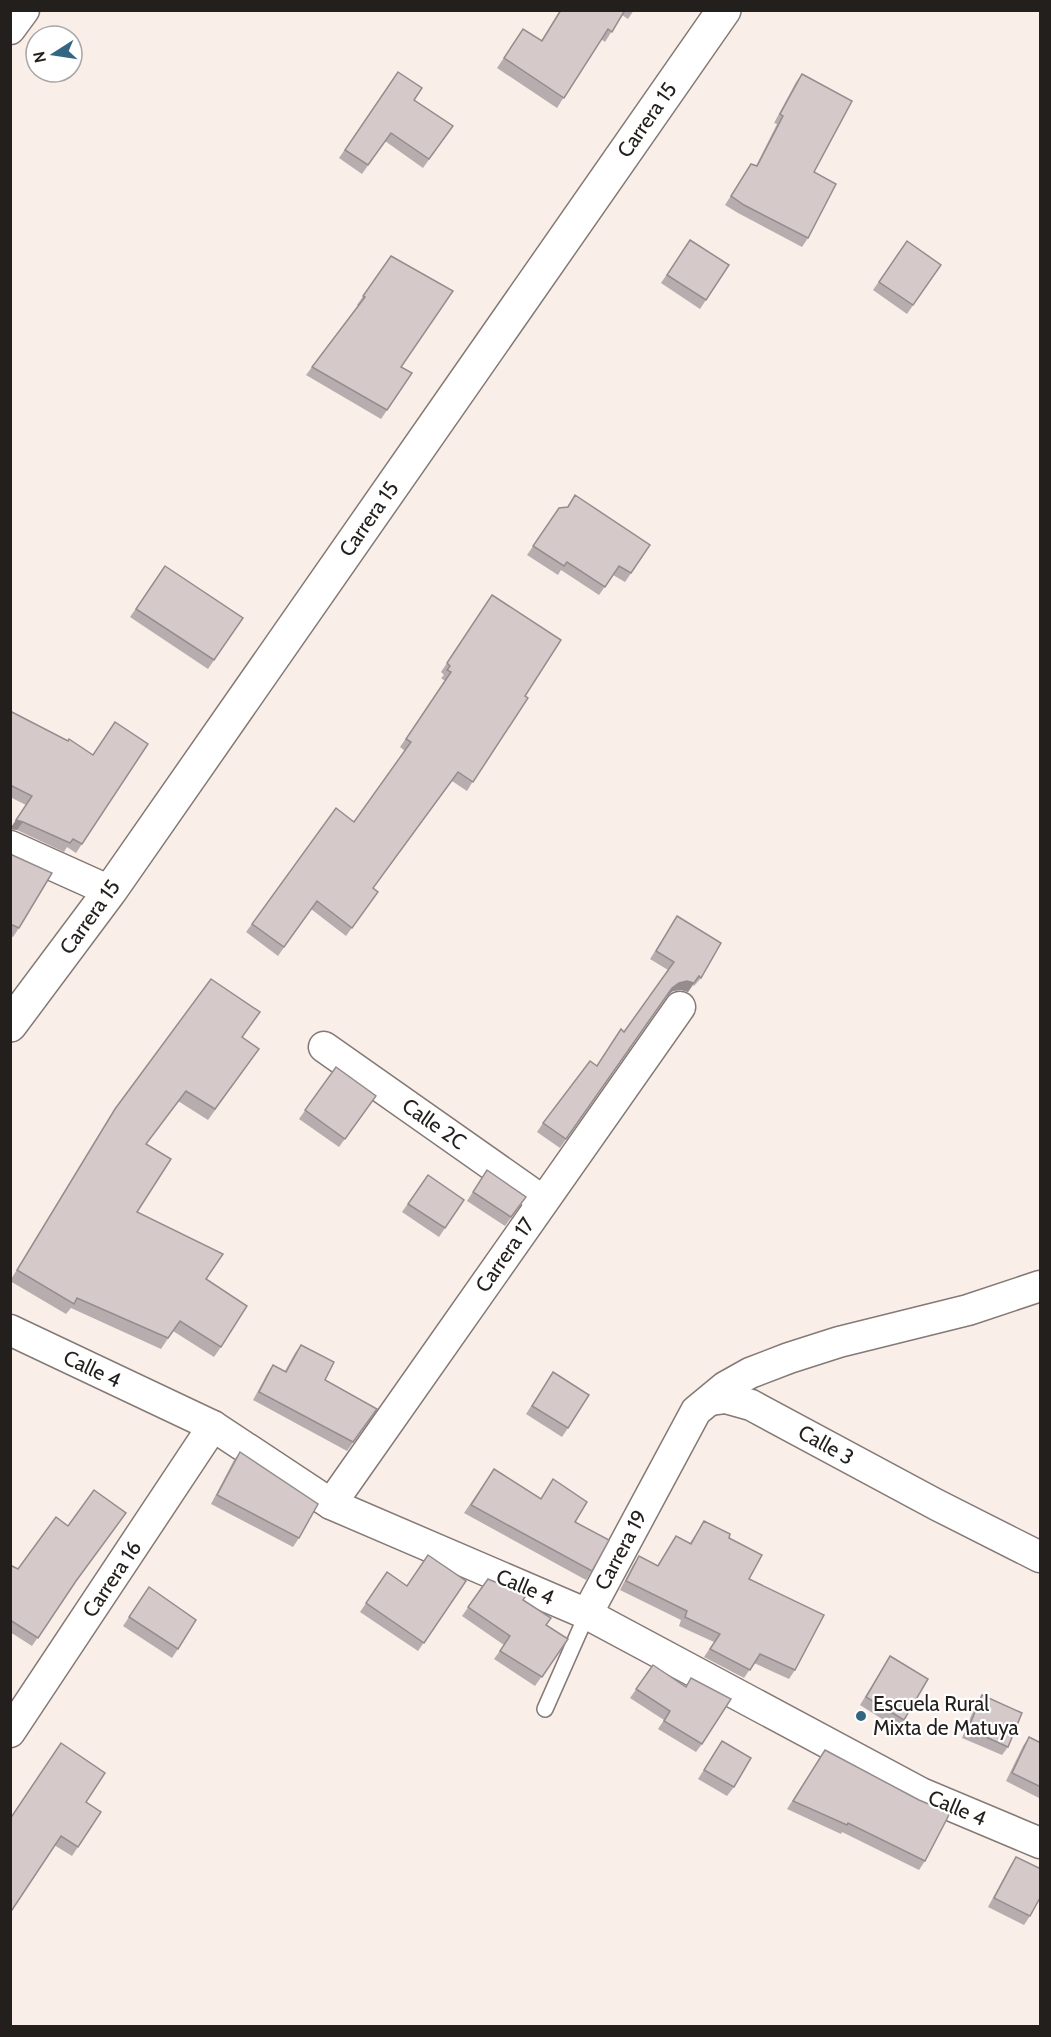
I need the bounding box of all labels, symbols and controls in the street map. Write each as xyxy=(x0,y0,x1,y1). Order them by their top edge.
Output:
north arrow xyxy=(24,24,84,84)
text: N xyxy=(29,50,50,65)
street label: Carrera 15 xyxy=(612,77,682,162)
street label: Carrera 15 xyxy=(334,476,404,561)
street label: Carrera 15 xyxy=(54,874,125,959)
street label: Calle 2C xyxy=(398,1093,471,1155)
street label: Carrera 17 xyxy=(470,1212,540,1297)
street label: Calle 4 xyxy=(60,1344,125,1393)
street label: Calle 3 xyxy=(794,1419,858,1470)
street label: Carrera 19 xyxy=(589,1506,652,1594)
street label: Carrera 16 xyxy=(77,1536,146,1622)
street label: Calle 4 xyxy=(492,1563,558,1610)
place label: Escuela Rural Mixta de Matuya xyxy=(873,1691,1019,1740)
marker: Escuela Rural Mixta de Matuya xyxy=(854,1709,868,1723)
street label: Calle 4 xyxy=(924,1784,990,1831)

